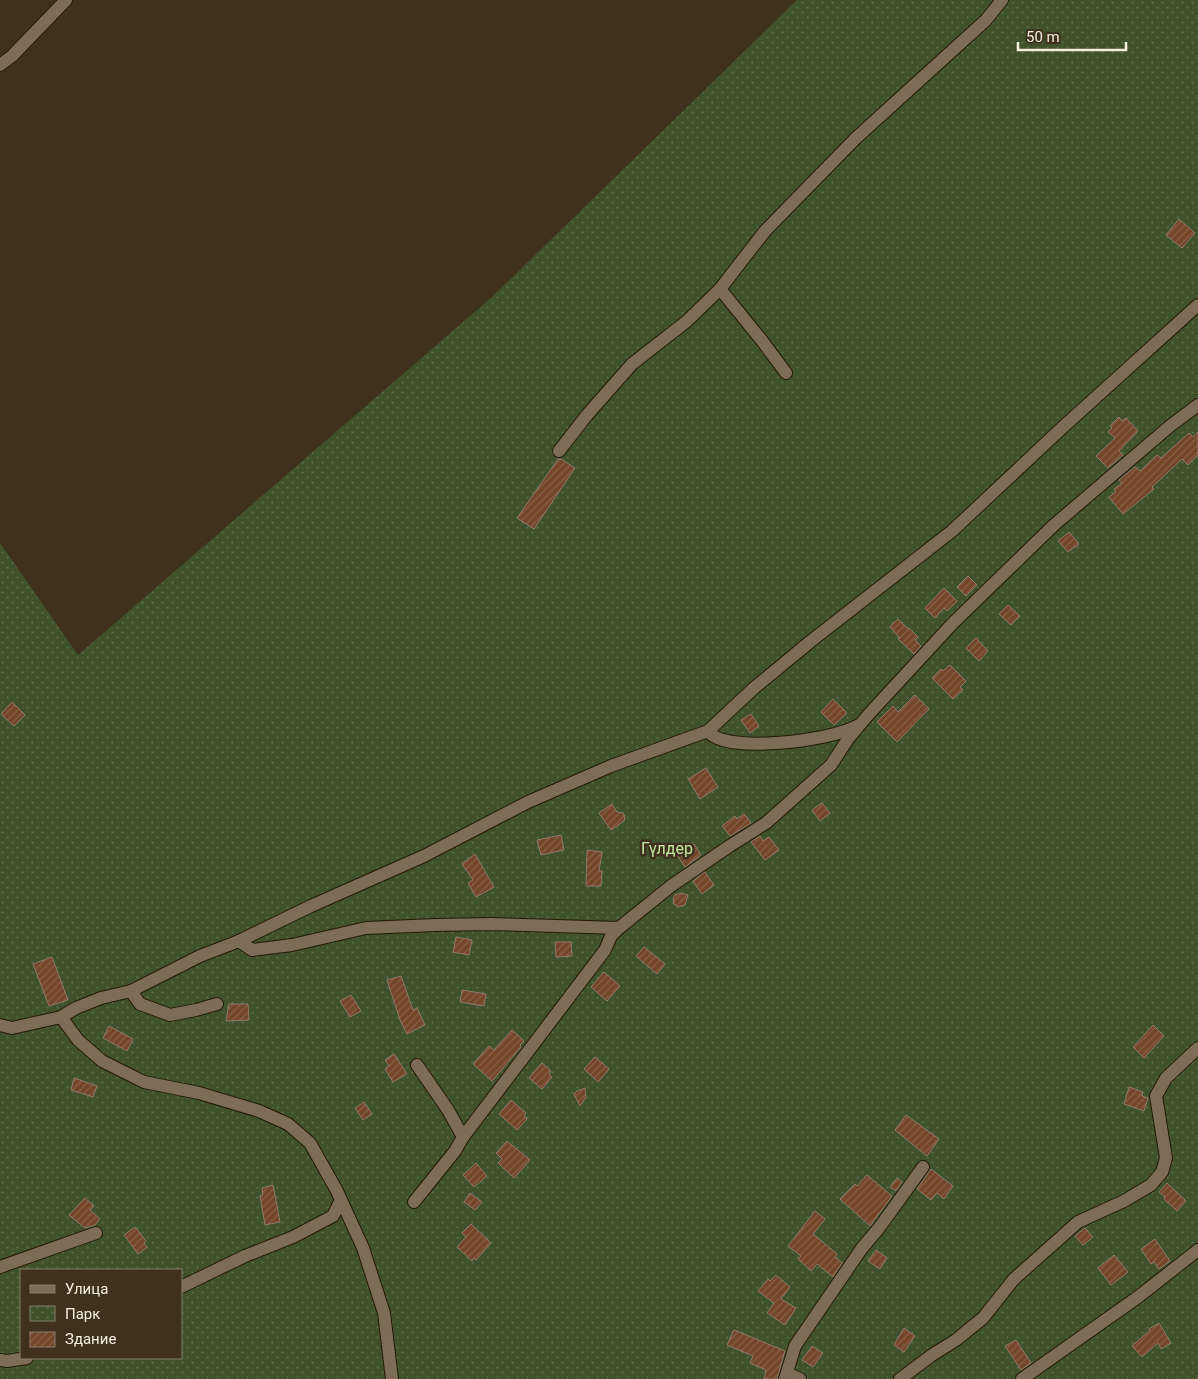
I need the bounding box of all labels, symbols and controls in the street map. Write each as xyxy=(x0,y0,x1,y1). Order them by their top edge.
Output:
scale bar xyxy=(1018,20,1126,52)
text: 50 m xyxy=(1026,28,1060,46)
park label: Гүлдер xyxy=(641,839,693,858)
legend xyxy=(20,1269,182,1359)
text: Улица xyxy=(65,1280,108,1298)
text: Парк xyxy=(65,1305,100,1323)
text: Здание xyxy=(65,1330,116,1348)

